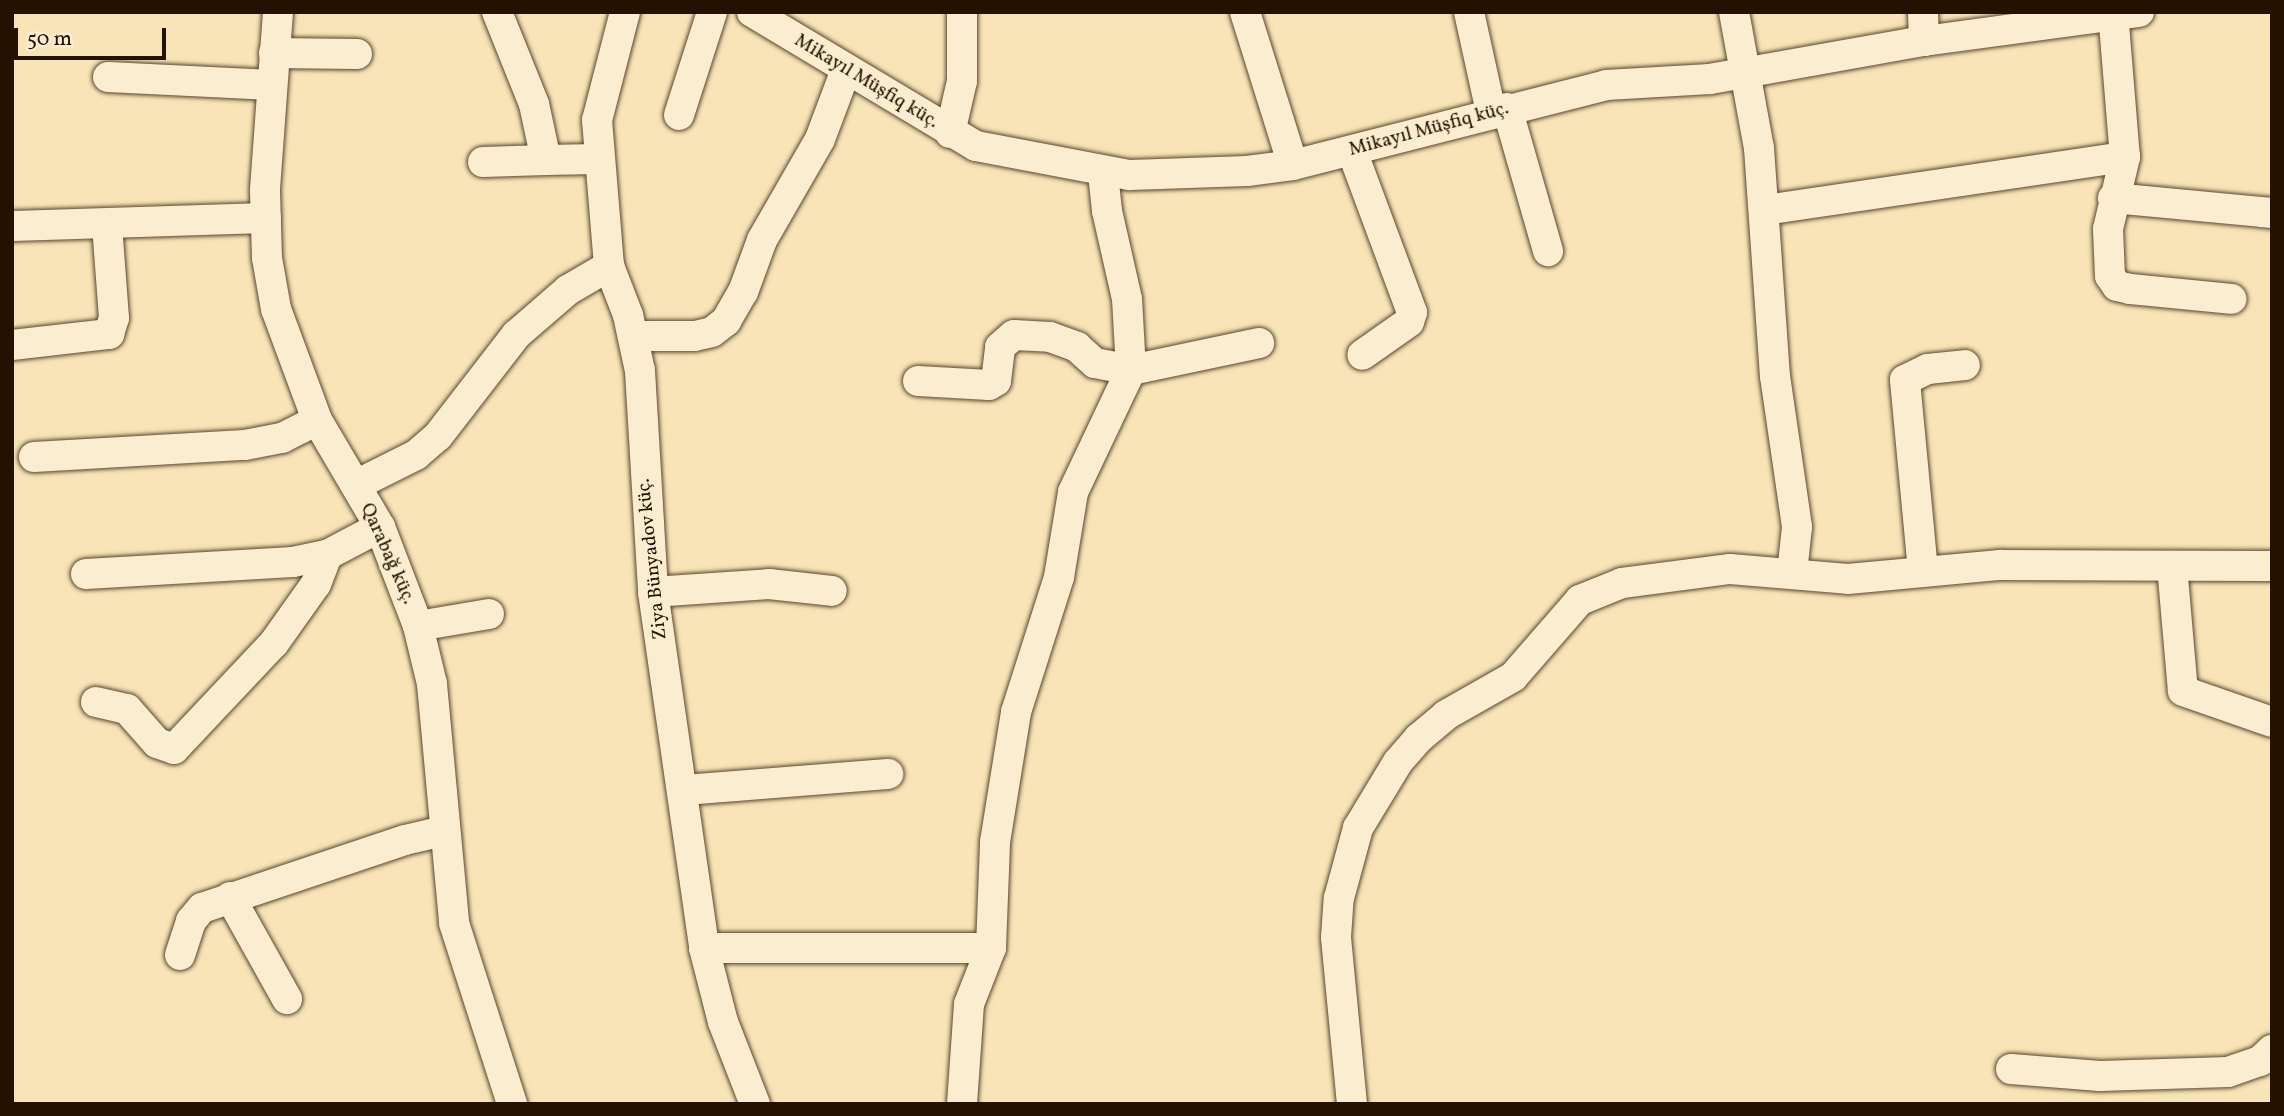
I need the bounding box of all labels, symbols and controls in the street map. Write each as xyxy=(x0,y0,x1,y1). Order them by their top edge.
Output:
scale bar xyxy=(18,14,170,58)
text: 50 m xyxy=(27,25,72,54)
street label: Mikayıl Müşfiq küç. xyxy=(790,30,942,134)
street label: Mikayıl Müşfiq küç. xyxy=(1347,98,1511,162)
street label: Ziya Bünyadov küç. xyxy=(633,477,673,641)
street label: Qarabağ küç. xyxy=(355,500,419,608)

